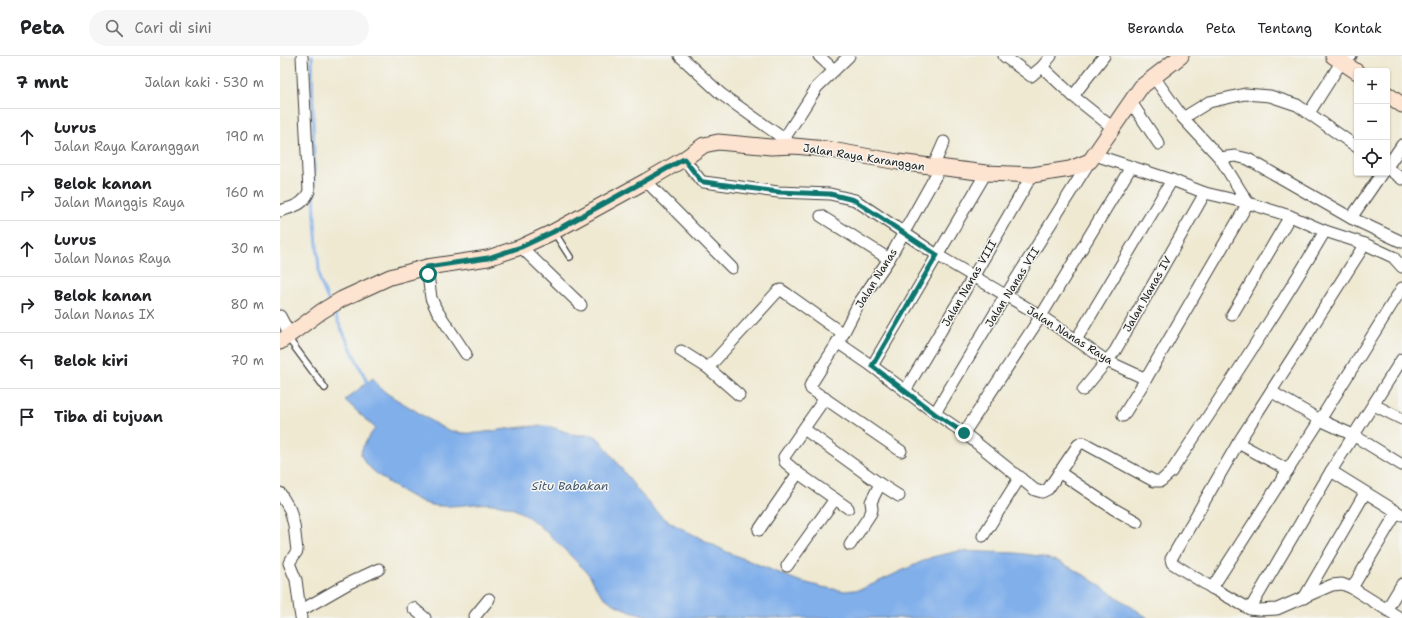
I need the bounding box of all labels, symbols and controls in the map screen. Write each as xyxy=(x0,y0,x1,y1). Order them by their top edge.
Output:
search box xyxy=(89,10,369,46)
text: Peta xyxy=(20,15,65,40)
icon: search xyxy=(103,17,125,39)
text: Cari di sini xyxy=(135,18,212,38)
text: Beranda xyxy=(1127,19,1184,37)
text: Peta xyxy=(1206,19,1236,37)
text: Tentang xyxy=(1258,19,1312,37)
text: Kontak xyxy=(1334,19,1382,37)
map controls xyxy=(1354,68,1390,176)
button: + xyxy=(1354,68,1390,104)
text: 7 mnt xyxy=(16,71,69,93)
text: Jalan kaki · 530 m xyxy=(144,74,264,91)
button: − xyxy=(1354,104,1390,140)
text: Lurus xyxy=(54,118,96,138)
icon: ahead xyxy=(16,126,38,148)
text: 190 m xyxy=(225,128,264,145)
text: Jalan Raya Karanggan xyxy=(54,138,200,155)
street label: Jalan Raya Karanggan xyxy=(802,140,926,175)
button: locate xyxy=(1354,140,1390,176)
text: Belok kanan xyxy=(54,174,152,194)
icon: right xyxy=(16,182,38,204)
text: 160 m xyxy=(226,184,264,201)
text: Jalan Manggis Raya xyxy=(54,194,185,211)
text: Lurus xyxy=(54,230,96,250)
street label: Jalan Nanas VIII xyxy=(939,237,1000,329)
icon: ahead xyxy=(16,238,38,260)
text: 30 m xyxy=(230,240,264,257)
street label: Jalan Nanas xyxy=(852,245,901,311)
street label: Jalan Nanas VII xyxy=(982,245,1043,330)
text: Jalan Nanas Raya xyxy=(54,250,171,267)
street label: Jalan Nanas IV xyxy=(1120,253,1175,335)
route start xyxy=(419,265,437,283)
text: Belok kanan xyxy=(54,286,152,306)
icon: right xyxy=(16,294,38,316)
text: 80 m xyxy=(230,296,264,313)
street label: Jalan Nanas Raya xyxy=(1024,303,1116,368)
text: Jalan Nanas IX xyxy=(54,306,155,323)
icon: left xyxy=(16,350,38,372)
text: Belok kiri xyxy=(54,351,128,371)
text: 70 m xyxy=(230,352,264,369)
icon: arrive xyxy=(16,406,38,428)
text: Tiba di tujuan xyxy=(54,407,163,427)
route end xyxy=(955,424,973,442)
water label: Situ Babakan xyxy=(532,478,608,494)

